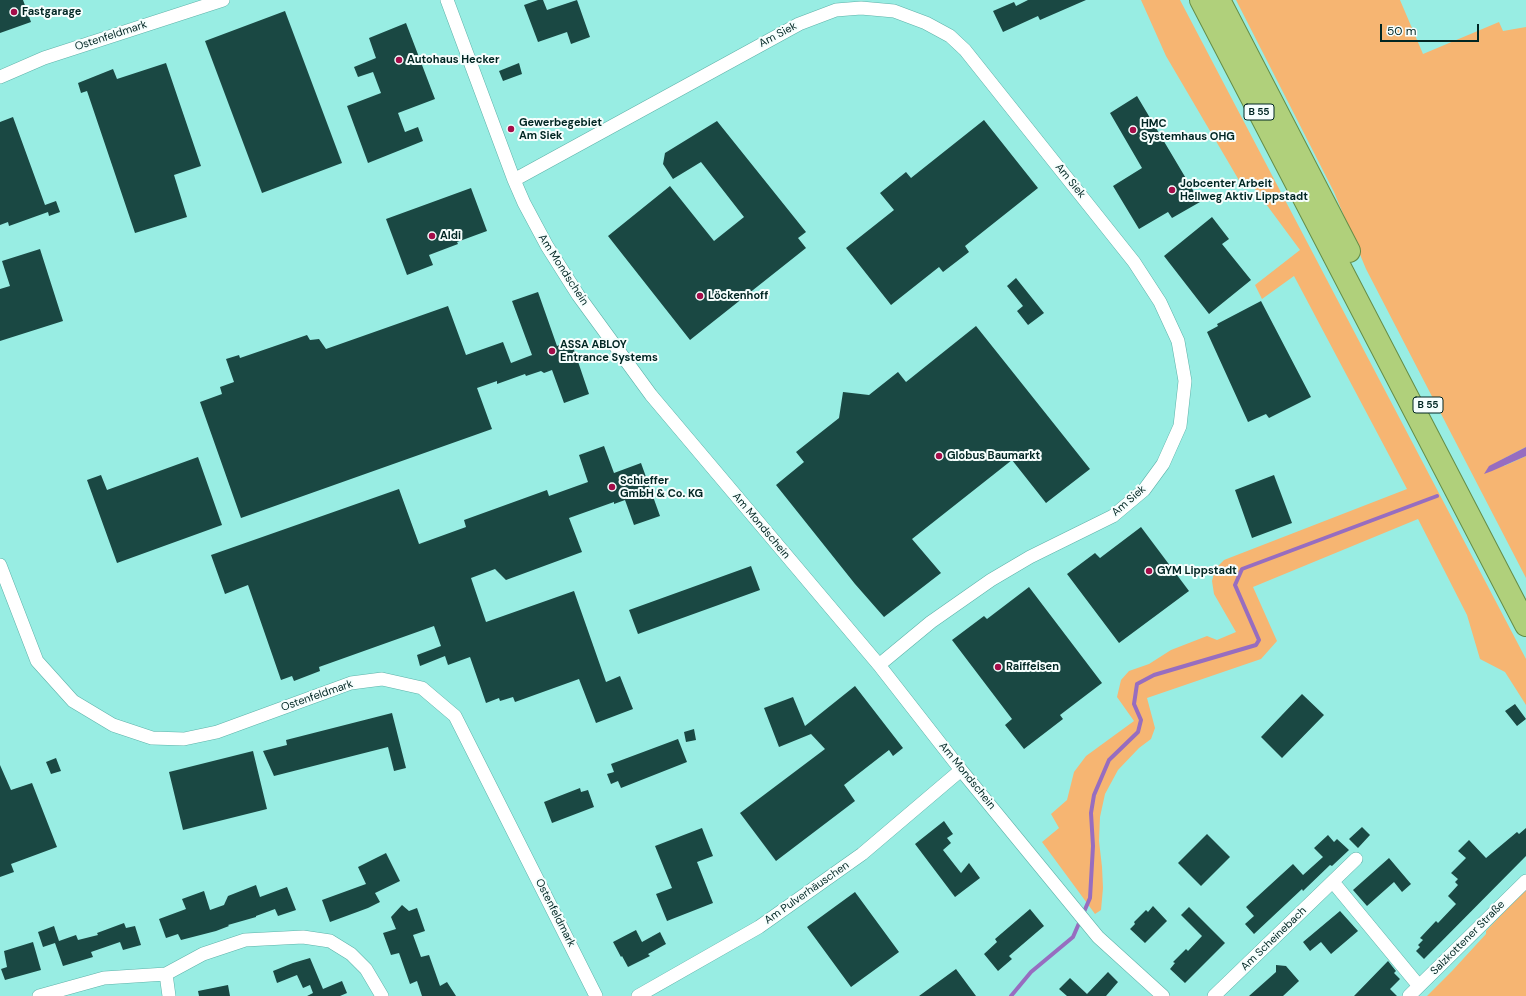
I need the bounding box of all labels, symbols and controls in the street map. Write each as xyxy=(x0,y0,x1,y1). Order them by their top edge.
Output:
place label: Fastgarage xyxy=(22,5,81,19)
marker: Fastgarage xyxy=(9,7,19,17)
scale bar xyxy=(1382,16,1481,42)
street label: Ostenfeldmark xyxy=(73,18,149,54)
street label: Am Siek xyxy=(757,20,799,50)
text: 50 m xyxy=(1387,23,1416,39)
place label: Autohaus Hecker xyxy=(407,53,499,67)
marker: Autohaus Hecker xyxy=(394,55,404,65)
road number: B 55 xyxy=(1244,104,1274,120)
place label: Gewerbegebiet Am Siek xyxy=(519,116,602,142)
place label: HMC Systemhaus OHG xyxy=(1141,117,1235,143)
marker: Gewerbegebiet Am Siek xyxy=(506,124,516,134)
marker: HMC Systemhaus OHG xyxy=(1128,125,1138,135)
street label: Am Siek xyxy=(1052,161,1088,201)
place label: Jobcenter Arbeit Hellweg Aktiv Lippstadt xyxy=(1180,177,1308,203)
marker: Jobcenter Arbeit Hellweg Aktiv Lippstadt xyxy=(1167,185,1177,195)
place label: Aldi xyxy=(440,229,461,243)
marker: Aldi xyxy=(427,231,437,241)
street label: Am Mondschein xyxy=(535,232,591,308)
place label: Löckenhoff xyxy=(708,289,768,303)
marker: Löckenhoff xyxy=(695,291,705,301)
place label: ASSA ABLOY Entrance Systems xyxy=(560,338,658,364)
marker: ASSA ABLOY Entrance Systems xyxy=(547,346,557,356)
road number: B 55 xyxy=(1413,397,1443,413)
place label: Globus Baumarkt xyxy=(947,449,1040,463)
marker: Globus Baumarkt xyxy=(934,451,944,461)
place label: Schieffer GmbH & Co. KG xyxy=(620,474,703,500)
marker: Schieffer GmbH & Co. KG xyxy=(607,482,617,492)
street label: Am Siek xyxy=(1109,483,1149,519)
street label: Am Mondschein xyxy=(729,490,793,562)
place label: GYM Lippstadt xyxy=(1157,564,1237,578)
marker: GYM Lippstadt xyxy=(1144,566,1154,576)
place label: Raiffeisen xyxy=(1006,660,1059,674)
marker: Raiffeisen xyxy=(993,662,1003,672)
street label: Ostenfeldmark xyxy=(279,678,355,714)
street label: Am Mondschein xyxy=(936,740,998,812)
street label: Am Pulverhäuschen xyxy=(762,859,852,927)
street label: Ostenfeldmark xyxy=(532,877,578,949)
street label: Salzkottener Straße xyxy=(1428,898,1508,978)
street label: Am Scheinebach xyxy=(1238,904,1310,974)

